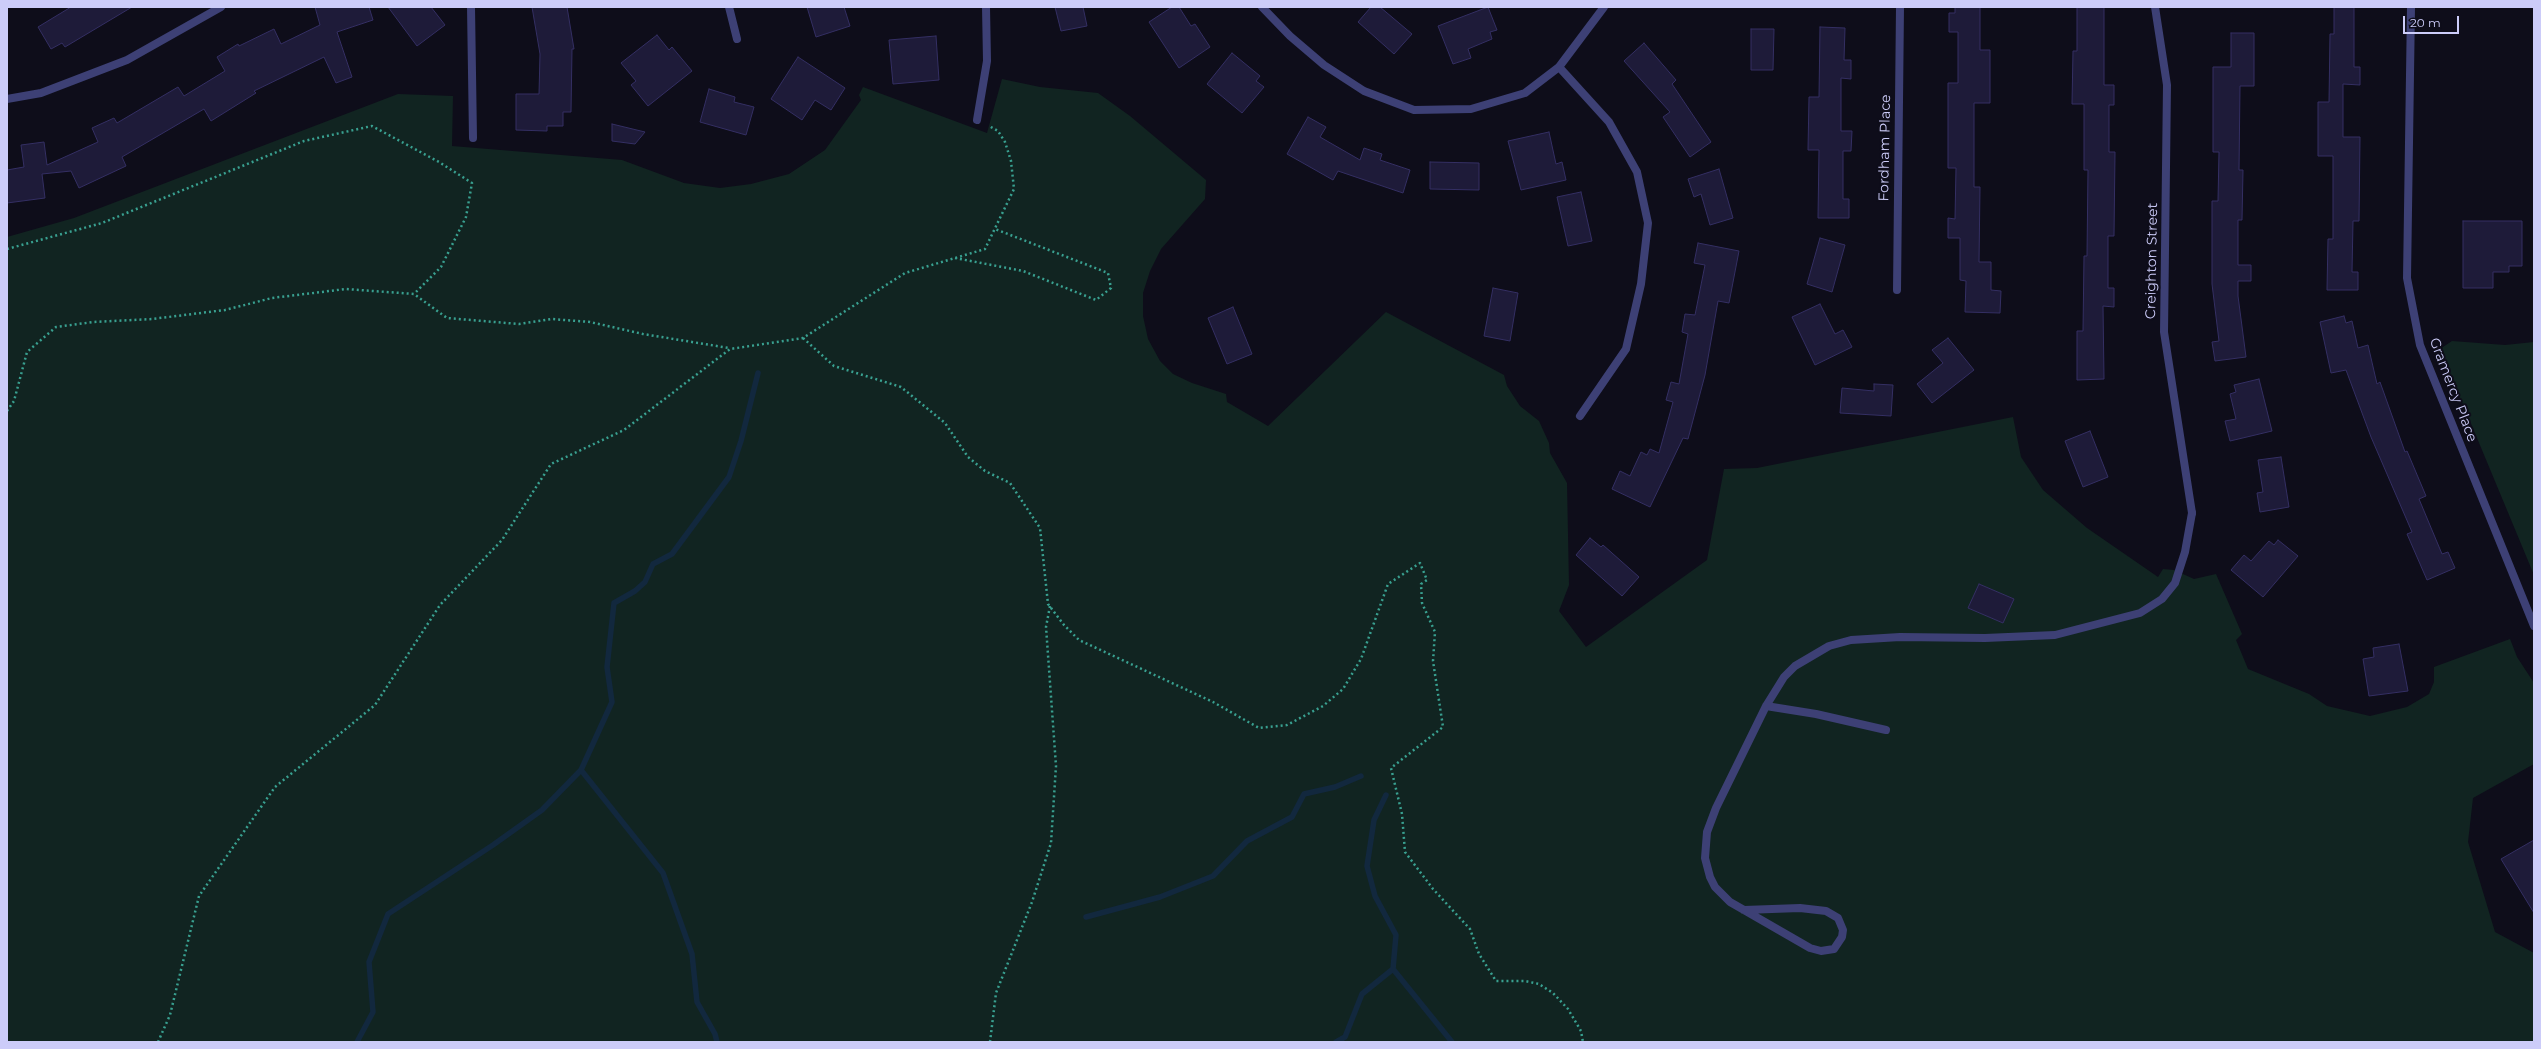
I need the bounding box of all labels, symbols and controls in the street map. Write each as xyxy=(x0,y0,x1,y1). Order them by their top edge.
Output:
scale bar xyxy=(2405,8,2461,34)
text: 20 m xyxy=(2410,15,2441,30)
street label: Fordham Place xyxy=(1876,94,1894,202)
street label: Creighton Street xyxy=(2143,203,2161,319)
street label: Gramercy Place xyxy=(2425,336,2481,444)

